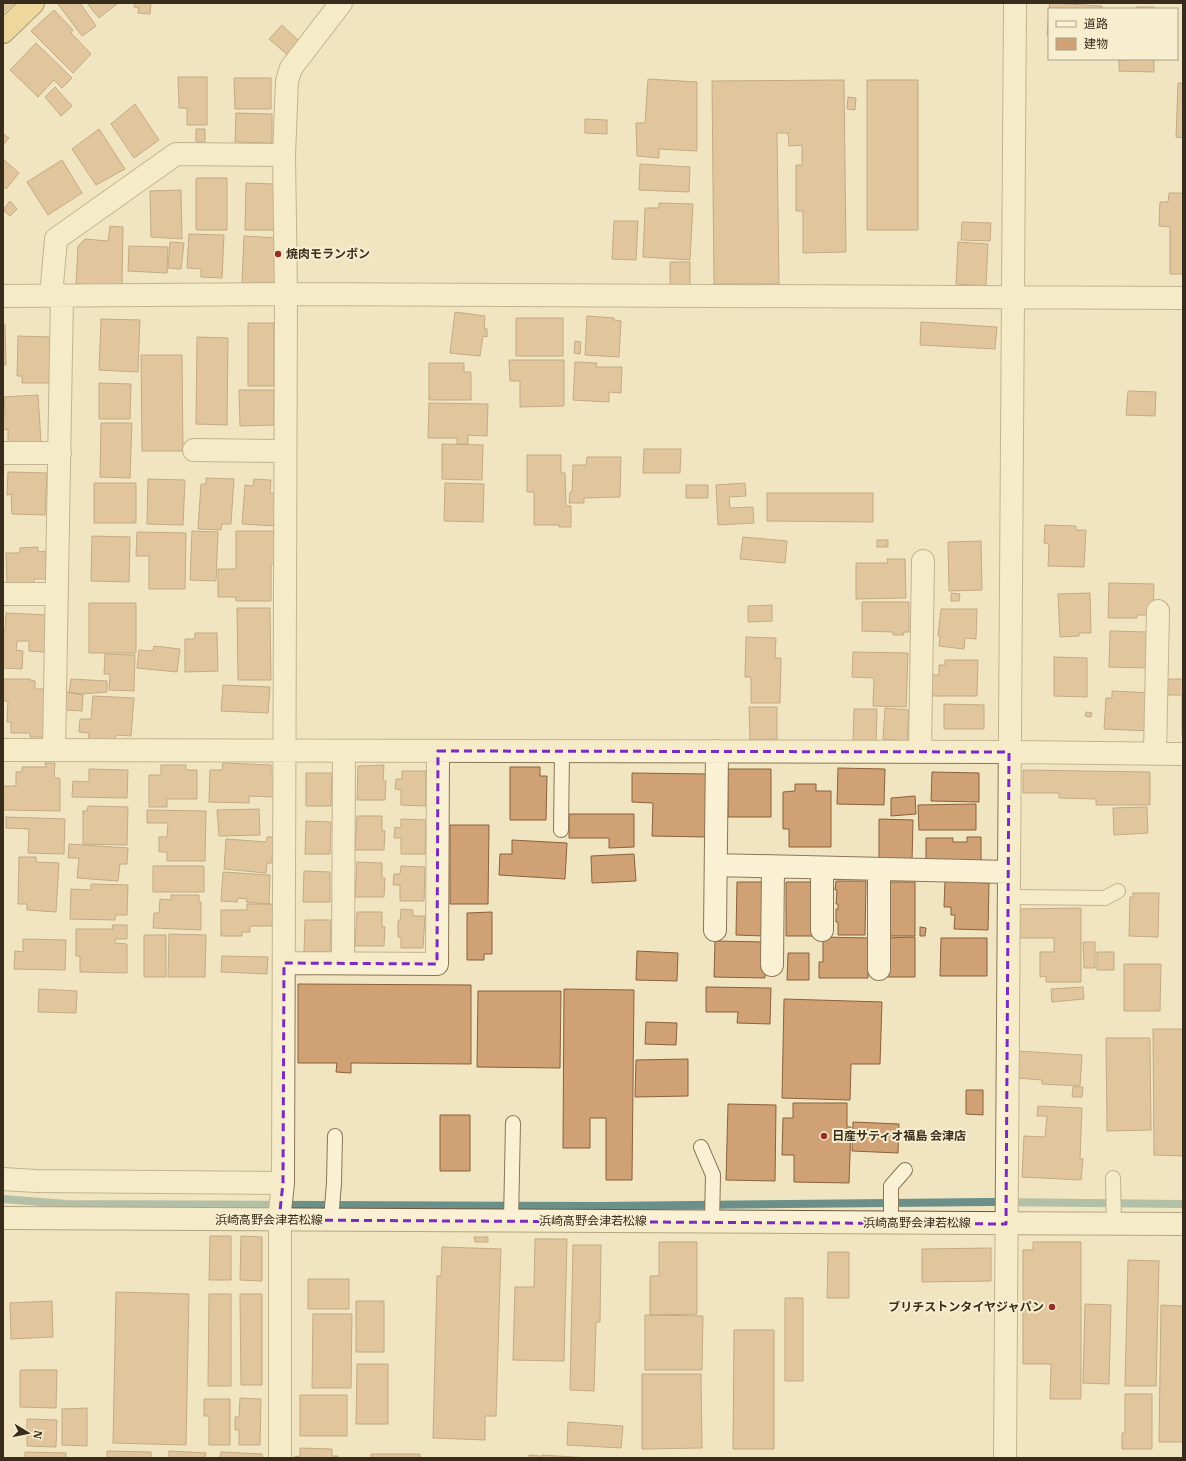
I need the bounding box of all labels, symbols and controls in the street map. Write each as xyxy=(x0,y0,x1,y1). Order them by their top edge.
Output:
legend xyxy=(1048,8,1178,60)
text: 道路 xyxy=(1084,16,1108,31)
text: 建物 xyxy=(1084,36,1108,51)
place label: 焼肉モランボン xyxy=(286,246,370,261)
marker: 焼肉モランボン xyxy=(273,249,283,259)
place label: 日産サティオ福島 会津店 xyxy=(832,1128,966,1143)
marker: 日産サティオ福島 会津店 xyxy=(819,1131,829,1141)
street label: 浜崎高野会津若松線 xyxy=(215,1212,323,1227)
street label: 浜崎高野会津若松線 xyxy=(539,1213,647,1228)
street label: 浜崎高野会津若松線 xyxy=(863,1215,971,1230)
place label: ブリチストンタイヤジャパン xyxy=(888,1299,1044,1314)
marker: ブリチストンタイヤジャパン xyxy=(1047,1302,1057,1312)
north arrow xyxy=(8,1413,48,1453)
text: N xyxy=(30,1429,45,1441)

